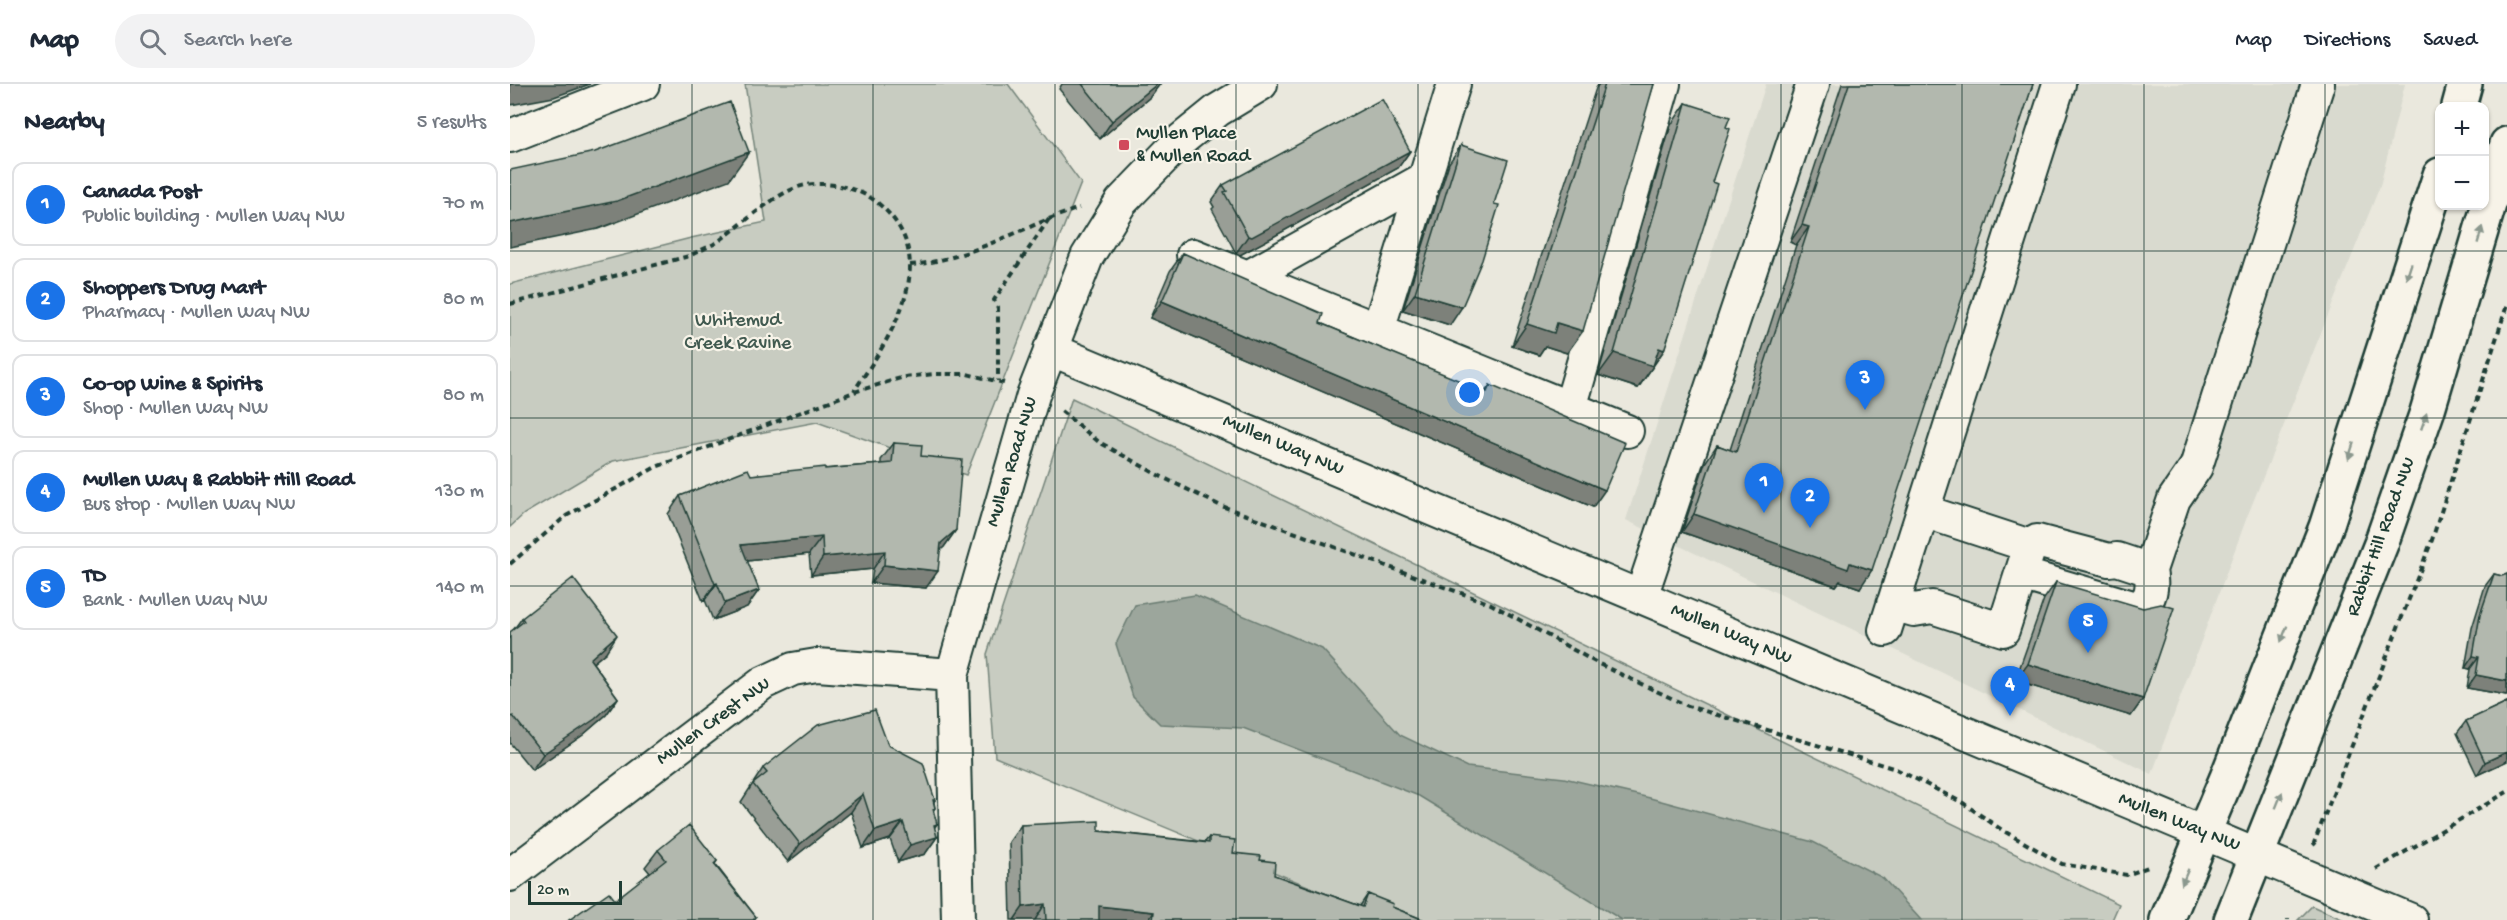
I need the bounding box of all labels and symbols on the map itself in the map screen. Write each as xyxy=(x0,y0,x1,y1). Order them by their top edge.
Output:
place label: Mullen Place & Mullen Road xyxy=(1136,123,1253,169)
marker: Mullen Place & Mullen Road xyxy=(1117,138,1131,152)
one-way arrow xyxy=(2476,226,2485,244)
one-way arrow xyxy=(2404,262,2414,280)
park label: Whitemud Creek Ravine xyxy=(685,310,792,356)
pin: 3 xyxy=(1846,360,1884,410)
your location xyxy=(1455,378,1484,407)
street label: Mullen Road NW xyxy=(982,394,1044,530)
street label: Mullen Way NW xyxy=(1219,410,1347,482)
one-way arrow xyxy=(2419,412,2429,430)
one-way arrow xyxy=(2346,442,2355,460)
street label: Rabbit Hill Road NW xyxy=(2343,454,2421,620)
pin: 1 xyxy=(1744,464,1784,513)
pin: 2 xyxy=(1790,478,1830,528)
street label: Mullen Way NW xyxy=(1667,599,1795,671)
pin: 5 xyxy=(2068,604,2108,653)
one-way arrow xyxy=(2279,625,2289,643)
pin: 4 xyxy=(1990,666,2030,716)
street label: Mullen Crest NW xyxy=(653,673,775,771)
street label: Mullen Way NW xyxy=(2115,788,2243,858)
one-way arrow xyxy=(2275,790,2285,808)
one-way arrow xyxy=(2180,868,2189,886)
scale bar xyxy=(528,878,622,906)

